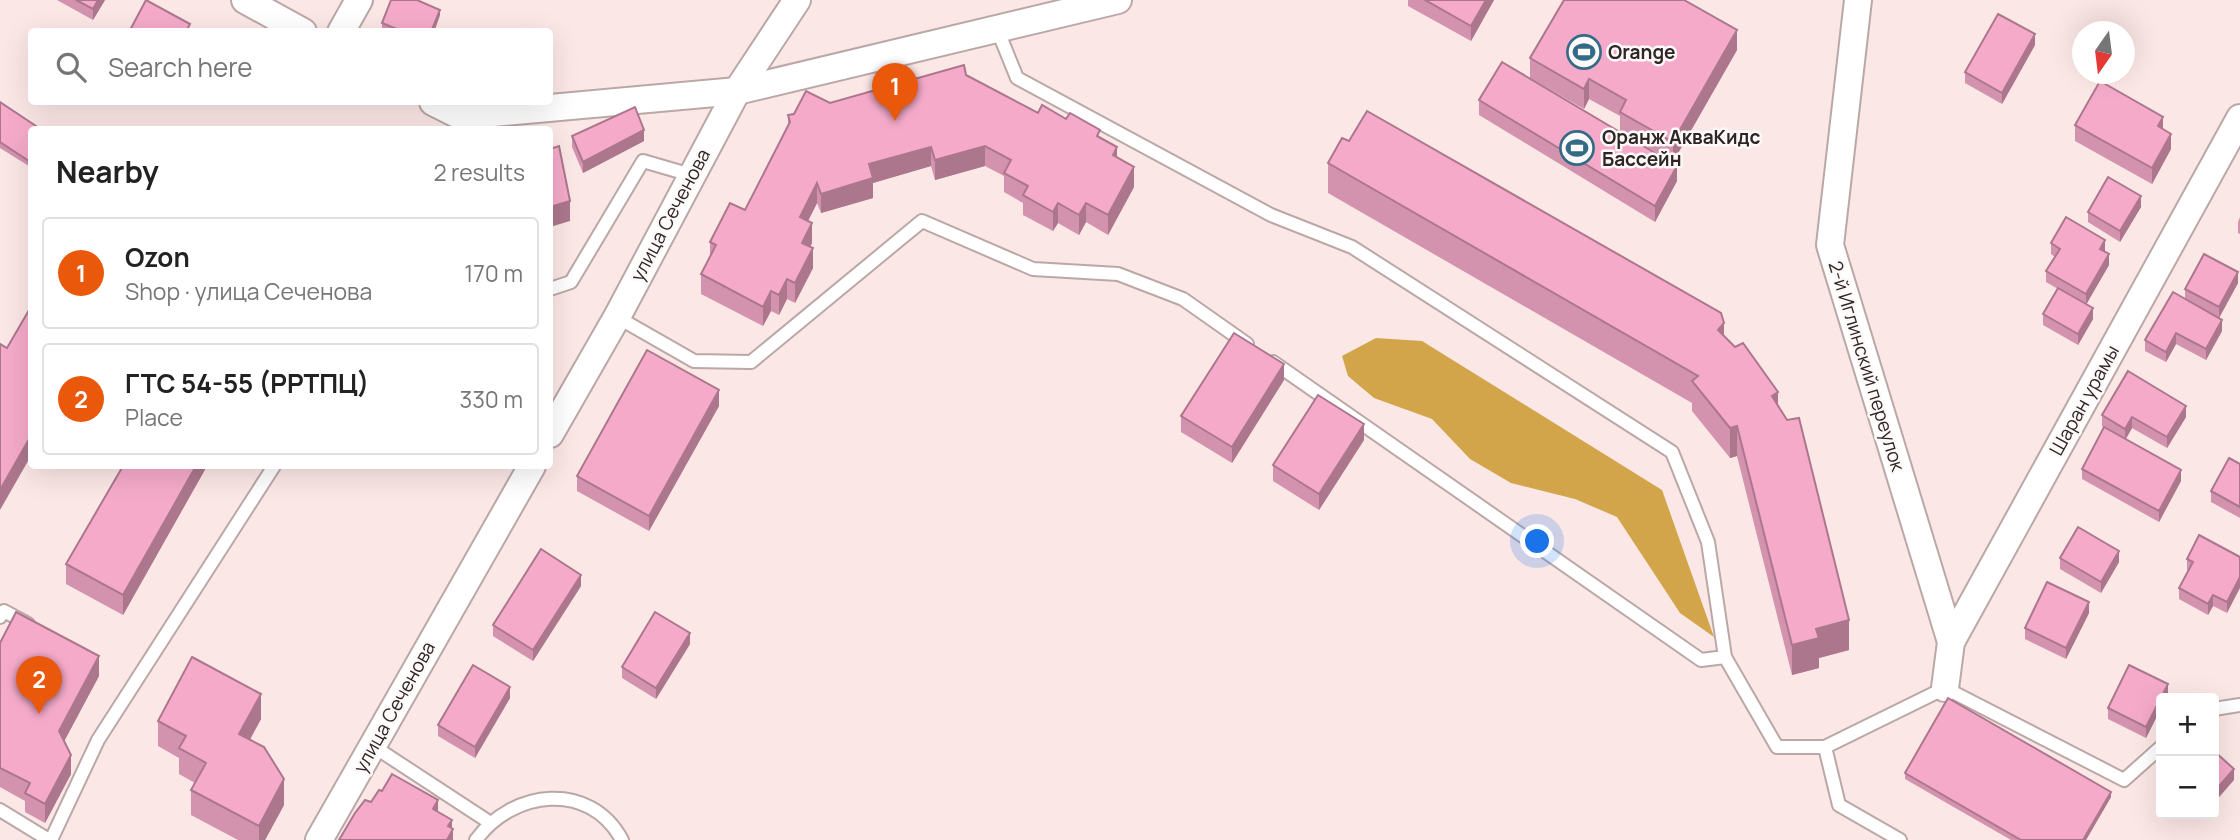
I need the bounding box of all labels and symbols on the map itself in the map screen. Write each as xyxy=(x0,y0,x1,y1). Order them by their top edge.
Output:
north arrow xyxy=(2072,21,2135,84)
sports icon: Orange xyxy=(1565,33,1603,71)
place label: Orange xyxy=(1608,39,1676,65)
pin: 1 xyxy=(872,63,918,121)
place label: Оранж АкваКидс Бассейн xyxy=(1602,124,1760,172)
sports icon: Оранж АкваКидс Бассейн xyxy=(1558,129,1596,167)
street label: улица Сеченова xyxy=(624,144,716,286)
street label: 2-й Иглинский переулок xyxy=(1823,258,1912,475)
street label: Шаран урамы xyxy=(2043,340,2125,460)
your location xyxy=(1520,524,1554,558)
street label: улица Сеченова xyxy=(347,636,441,778)
pin: 2 xyxy=(16,656,62,714)

